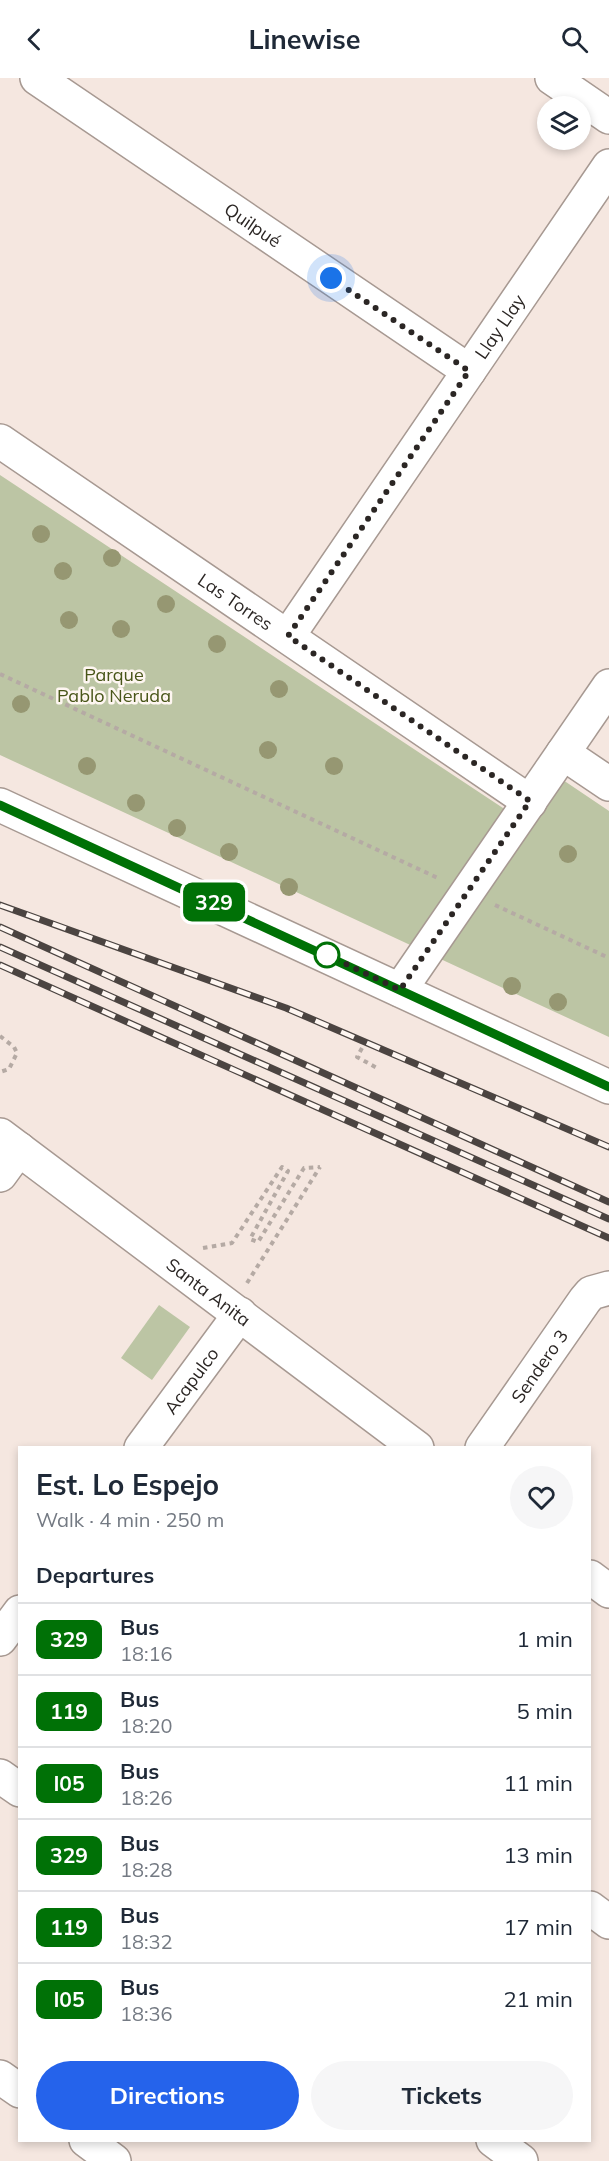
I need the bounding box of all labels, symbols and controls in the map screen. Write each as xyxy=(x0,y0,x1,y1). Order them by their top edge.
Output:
text: Linewise xyxy=(248,22,361,56)
icon: back xyxy=(18,23,51,56)
icon: search xyxy=(558,23,591,56)
map controls xyxy=(537,96,591,150)
button: layers xyxy=(537,96,591,150)
street label: Quilpué xyxy=(220,197,286,252)
your location xyxy=(316,263,346,293)
street label: Llay Llay xyxy=(469,289,530,363)
street label: Las Torres xyxy=(194,568,278,635)
park label: Parque Pablo Neruda xyxy=(57,663,171,707)
line badge: 329 xyxy=(180,882,248,922)
text: 329 xyxy=(195,889,233,915)
unlabelled marker xyxy=(314,942,340,968)
street label: Santa Anita xyxy=(162,1253,255,1331)
street label: Sendero 3 xyxy=(506,1325,573,1407)
street label: Acapulco xyxy=(159,1343,223,1418)
button: heart xyxy=(510,1466,573,1529)
text: Est. Lo Espejo xyxy=(36,1467,219,1502)
text: Walk · 4 min · 250 m xyxy=(36,1507,224,1532)
text: Departures xyxy=(36,1561,154,1589)
text: Bus xyxy=(120,1613,159,1641)
text: 1 min xyxy=(517,1625,573,1653)
text: 329 xyxy=(50,1626,88,1652)
text: 18:16 xyxy=(120,1641,173,1666)
text: Bus xyxy=(120,1685,159,1713)
text: 5 min xyxy=(517,1697,573,1725)
text: 119 xyxy=(50,1698,88,1724)
text: 18:20 xyxy=(120,1713,173,1738)
text: Bus xyxy=(120,1757,159,1785)
text: 11 min xyxy=(503,1769,573,1797)
text: I05 xyxy=(53,1770,85,1796)
text: 18:26 xyxy=(120,1785,173,1810)
text: Bus xyxy=(120,1829,159,1857)
text: 13 min xyxy=(503,1841,573,1869)
text: 329 xyxy=(50,1842,88,1868)
text: 18:28 xyxy=(120,1857,173,1882)
text: Bus xyxy=(120,1901,159,1929)
text: 17 min xyxy=(503,1913,573,1941)
text: 119 xyxy=(50,1914,88,1940)
text: 18:32 xyxy=(120,1929,173,1954)
text: Bus xyxy=(120,1973,159,2001)
text: 21 min xyxy=(503,1985,573,2013)
text: I05 xyxy=(53,1986,85,2012)
text: 18:36 xyxy=(120,2001,173,2026)
button: Directions xyxy=(36,2061,299,2130)
button: Tickets xyxy=(311,2061,573,2130)

